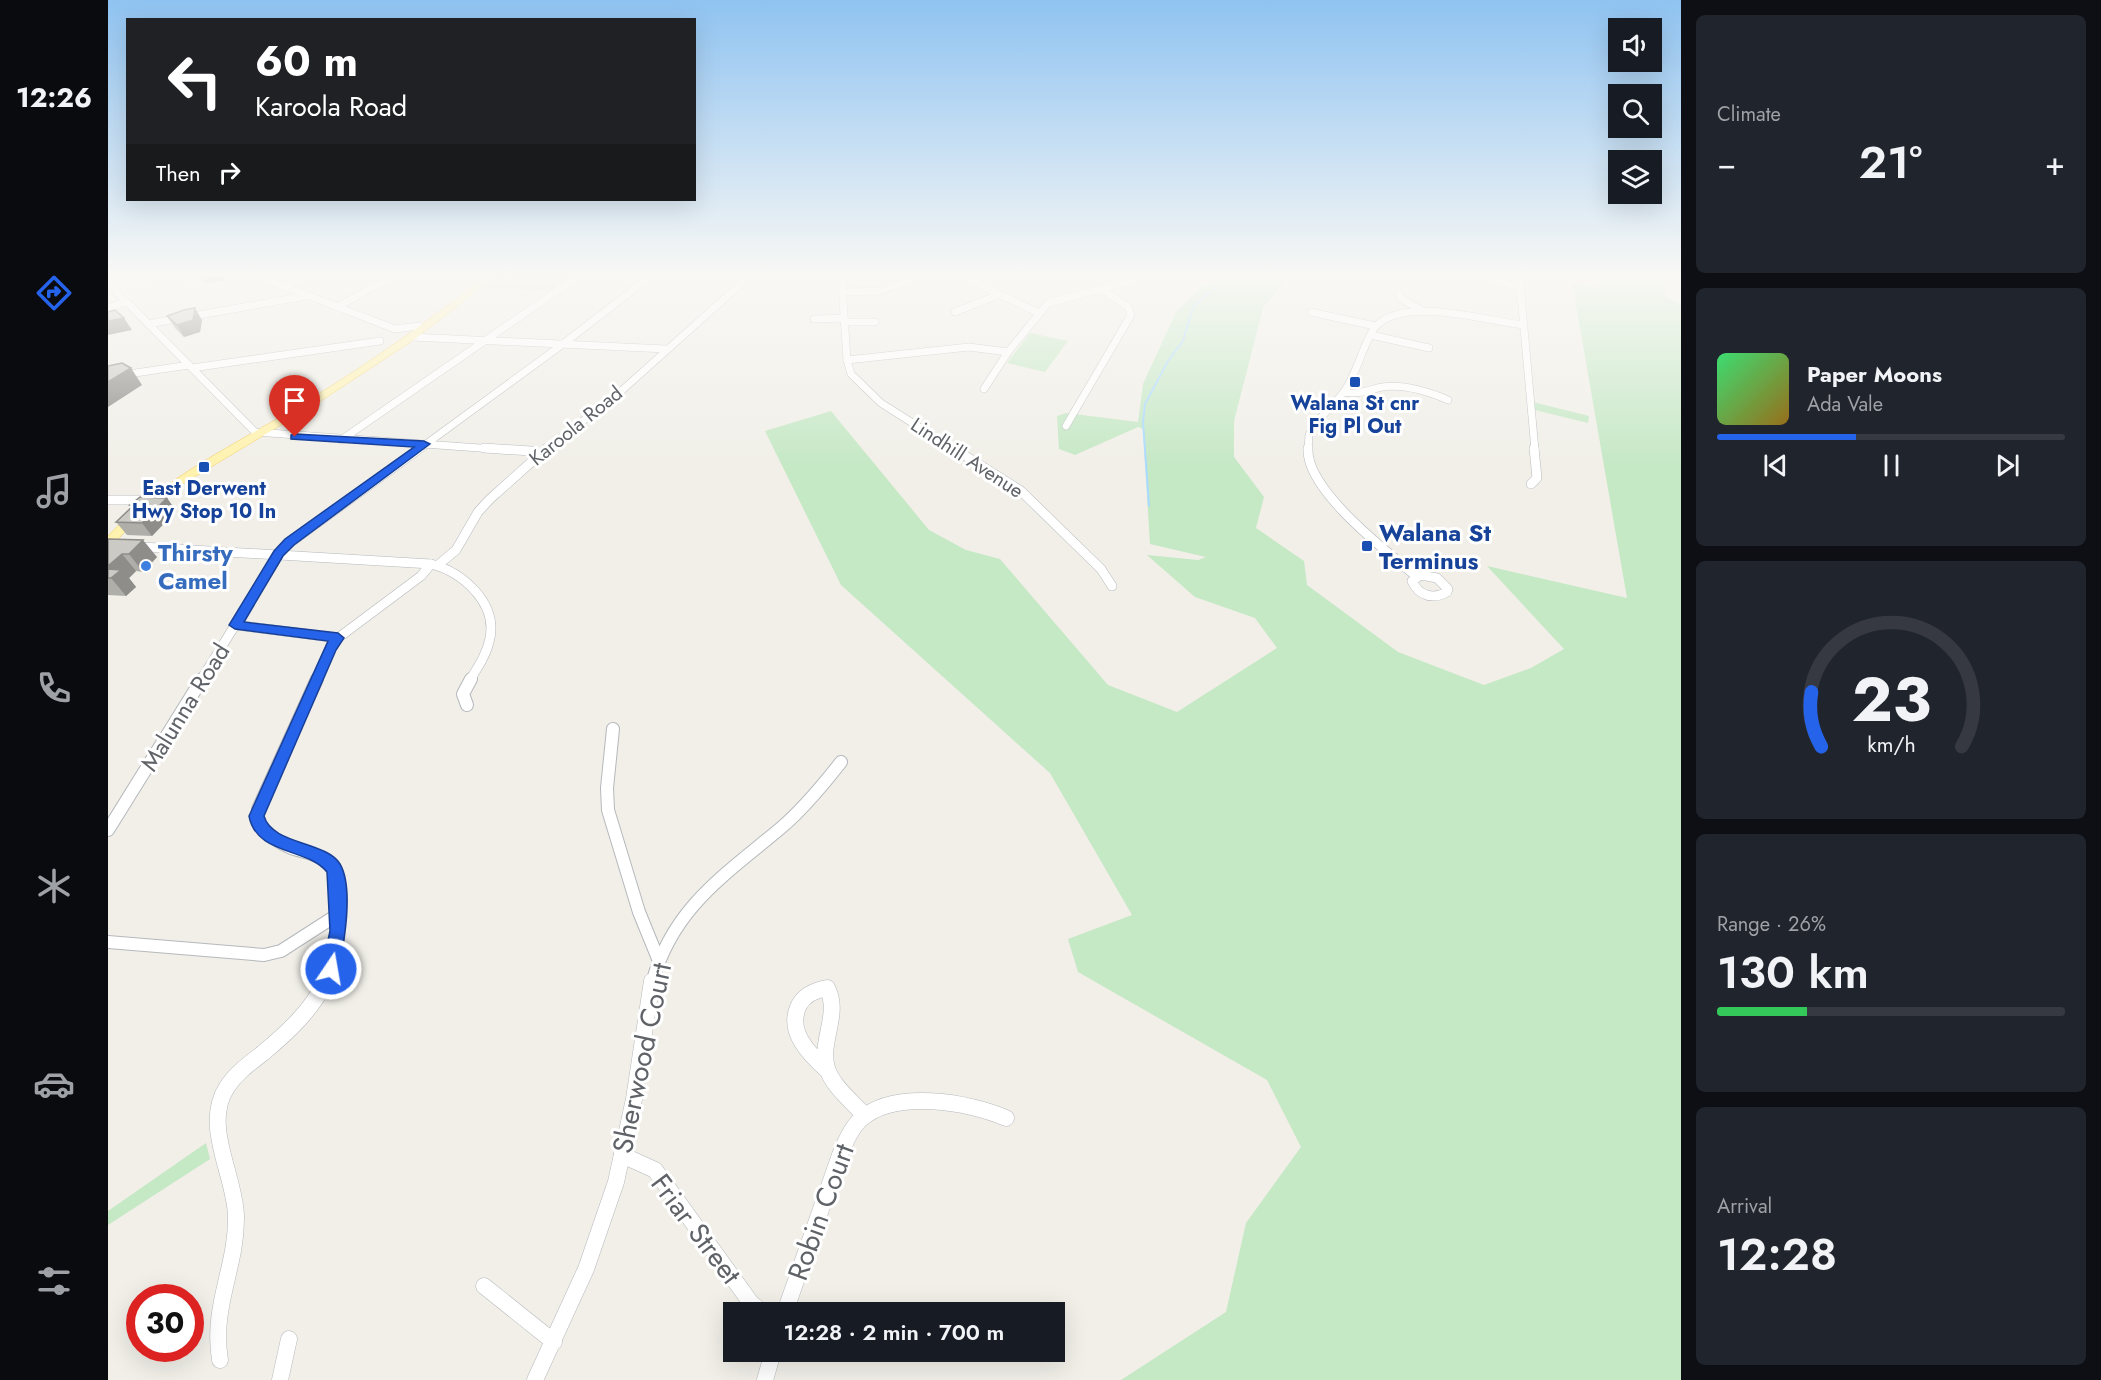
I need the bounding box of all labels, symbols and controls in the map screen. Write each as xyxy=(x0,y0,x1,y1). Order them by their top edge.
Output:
map controls xyxy=(1608,18,1662,204)
button: sound xyxy=(1608,18,1662,72)
text: 60 m xyxy=(255,31,358,92)
icon: left xyxy=(156,42,234,120)
text: 12:26 xyxy=(16,78,92,117)
button: search xyxy=(1608,84,1662,138)
text: Karoola Road xyxy=(255,87,407,126)
text: Climate xyxy=(1717,100,1781,129)
text: 21° xyxy=(1859,130,1922,195)
text: − xyxy=(1717,140,1736,187)
text: + xyxy=(2045,140,2065,187)
button: layers xyxy=(1608,150,1662,204)
icon: right xyxy=(213,156,246,189)
text: Then xyxy=(156,157,201,189)
icon: directions xyxy=(33,272,75,314)
text: Paper Moons xyxy=(1807,358,1942,390)
pin xyxy=(269,375,320,437)
marker: Walana St cnr Fig Pl Out xyxy=(1348,375,1362,389)
street label: Karoola Road xyxy=(523,379,629,473)
icon: arrive xyxy=(278,384,311,417)
place label: Walana St cnr Fig Pl Out xyxy=(1291,389,1420,441)
text: Ada Vale xyxy=(1807,390,1883,419)
street label: Lindhill Avenue xyxy=(905,411,1029,505)
icon: previous xyxy=(1759,449,1792,482)
icon: pause xyxy=(1875,449,1908,482)
icon: next xyxy=(1991,449,2024,482)
marker: East Derwent Hwy Stop 10 In xyxy=(197,460,211,474)
icon: music xyxy=(33,470,75,512)
place label: East Derwent Hwy Stop 10 In xyxy=(132,474,276,526)
place label: Walana St Terminus xyxy=(1379,515,1491,578)
place label: Thirsty Camel xyxy=(158,535,233,598)
marker: Walana St Terminus xyxy=(1360,539,1374,553)
marker: Thirsty Camel xyxy=(139,559,153,573)
street label: Malunna Road xyxy=(132,636,238,778)
text: 23 xyxy=(1851,654,1931,744)
icon: phone xyxy=(33,667,75,709)
text: km/h xyxy=(1867,729,1915,760)
icon: climate xyxy=(33,865,75,907)
text: Range · 26% xyxy=(1717,910,1826,939)
position arrow xyxy=(299,937,363,1001)
text: 130 km xyxy=(1717,940,1869,1005)
street label: Sherwood Court xyxy=(602,959,682,1157)
icon: car xyxy=(33,1063,75,1105)
street label: Robin Court xyxy=(777,1138,865,1286)
street label: Friar Street xyxy=(641,1165,751,1293)
text: Arrival xyxy=(1717,1192,1772,1221)
text: 12:28 xyxy=(1717,1222,1837,1287)
icon: filters xyxy=(33,1260,75,1302)
speed limit sign: 30 xyxy=(126,1284,204,1362)
text: 12:28 · 2 min · 700 m xyxy=(784,1316,1004,1348)

